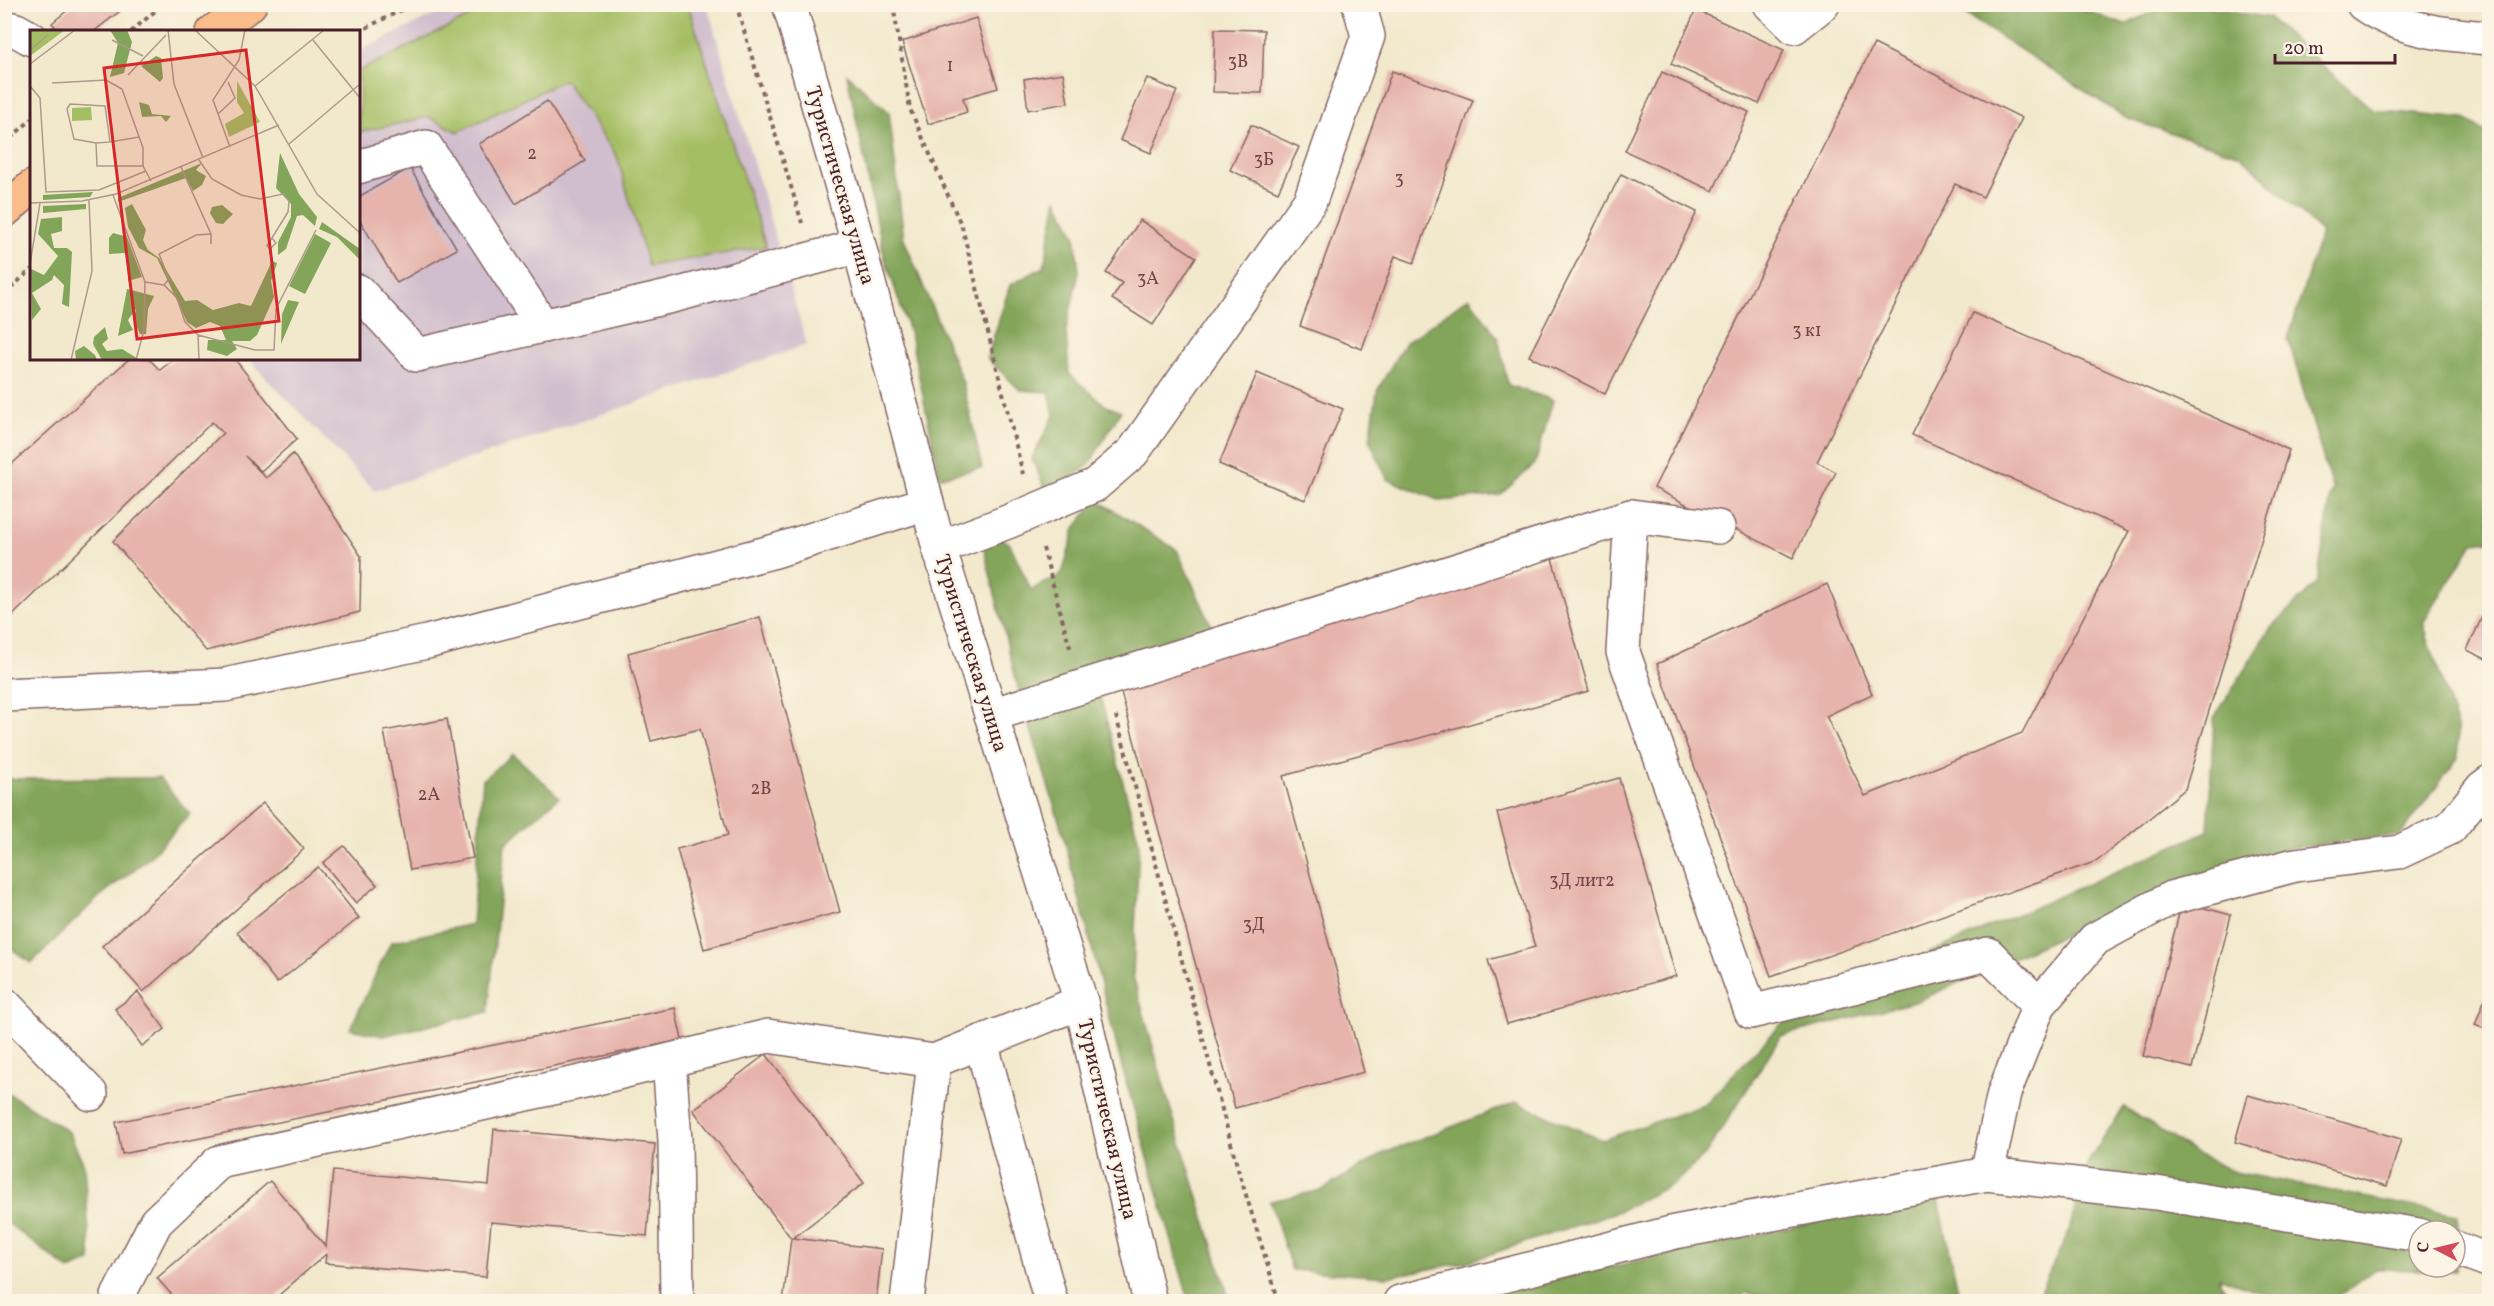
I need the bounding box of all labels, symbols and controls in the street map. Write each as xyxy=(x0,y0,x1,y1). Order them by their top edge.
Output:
scale bar xyxy=(2275,27,2395,65)
inset map xyxy=(30,30,360,360)
text: 20 m xyxy=(2284,37,2324,62)
house number: 3В xyxy=(1228,50,1248,75)
house number: 1 xyxy=(947,54,953,79)
street label: Туристическая улица xyxy=(797,83,882,288)
house number: 2 xyxy=(527,142,537,167)
house number: 3Б xyxy=(1254,148,1274,173)
house number: 3 xyxy=(1394,167,1404,192)
house number: 3А xyxy=(1137,267,1159,292)
house number: 3 к1 xyxy=(1792,319,1822,344)
street label: Туристическая улица xyxy=(927,551,1014,756)
house number: 2В xyxy=(751,777,771,802)
house number: 2А xyxy=(418,783,440,808)
house number: 3Д лит2 xyxy=(1549,869,1615,894)
house number: 3Д xyxy=(1243,913,1265,938)
street label: Туристическая улица xyxy=(1069,1016,1144,1223)
north arrow xyxy=(2407,1219,2467,1279)
text: С xyxy=(2413,1241,2436,1254)

